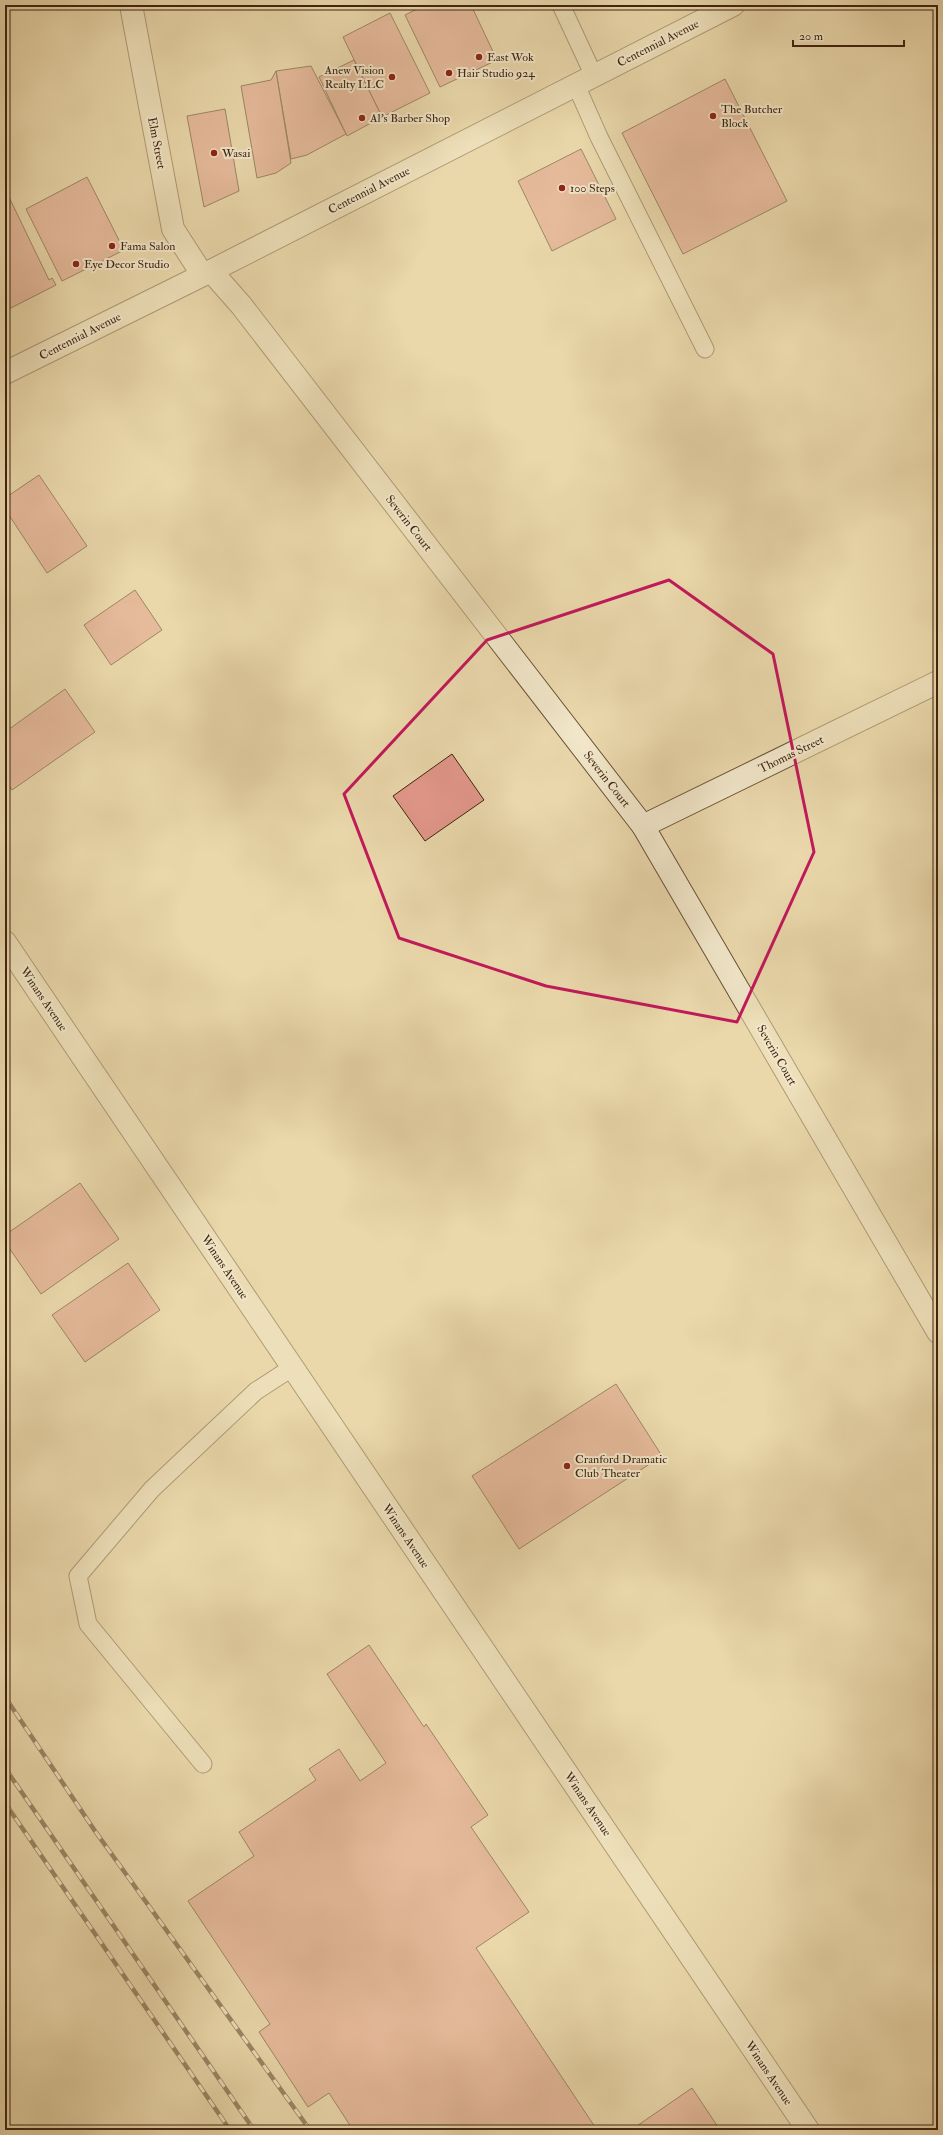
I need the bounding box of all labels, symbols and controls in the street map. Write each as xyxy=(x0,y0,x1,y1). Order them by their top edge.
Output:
street label: Centennial Avenue xyxy=(615,16,702,70)
scale bar xyxy=(793,22,904,48)
text: 20 m xyxy=(799,29,824,44)
place label: East Wok xyxy=(487,50,534,65)
marker: East Wok xyxy=(474,52,484,62)
place label: Anew Vision Realty LLC xyxy=(323,63,384,92)
place label: Hair Studio 924 xyxy=(457,66,535,81)
marker: Hair Studio 924 xyxy=(444,68,454,78)
marker: Anew Vision Realty LLC xyxy=(387,72,397,82)
place label: The Butcher Block xyxy=(721,102,783,131)
place label: Al's Barber Shop xyxy=(369,111,450,126)
marker: The Butcher Block xyxy=(708,111,718,121)
marker: Al's Barber Shop xyxy=(357,113,367,123)
street label: Elm Street xyxy=(144,116,169,170)
place label: Wasai xyxy=(221,146,250,161)
marker: Wasai xyxy=(209,148,219,158)
street label: Centennial Avenue xyxy=(326,163,413,217)
place label: 100 Steps xyxy=(570,181,615,196)
marker: 100 Steps xyxy=(557,183,567,193)
place label: Fama Salon xyxy=(120,239,176,254)
marker: Fama Salon xyxy=(107,241,117,251)
place label: Eye Decor Studio xyxy=(84,257,169,272)
marker: Eye Decor Studio xyxy=(71,259,81,269)
street label: Centennial Avenue xyxy=(37,309,124,363)
street label: Severin Court xyxy=(382,492,435,555)
street label: Thomas Street xyxy=(756,732,826,777)
street label: Severin Court xyxy=(580,748,633,811)
street label: Winans Avenue xyxy=(16,964,71,1034)
street label: Severin Court xyxy=(753,1022,800,1088)
street label: Winans Avenue xyxy=(197,1232,252,1302)
place label: Cranford Dramatic Club Theater xyxy=(575,1452,667,1481)
marker: Cranford Dramatic Club Theater xyxy=(562,1461,572,1471)
street label: Winans Avenue xyxy=(378,1501,433,1571)
street label: Winans Avenue xyxy=(560,1769,615,1839)
street label: Winans Avenue xyxy=(741,2038,796,2108)

